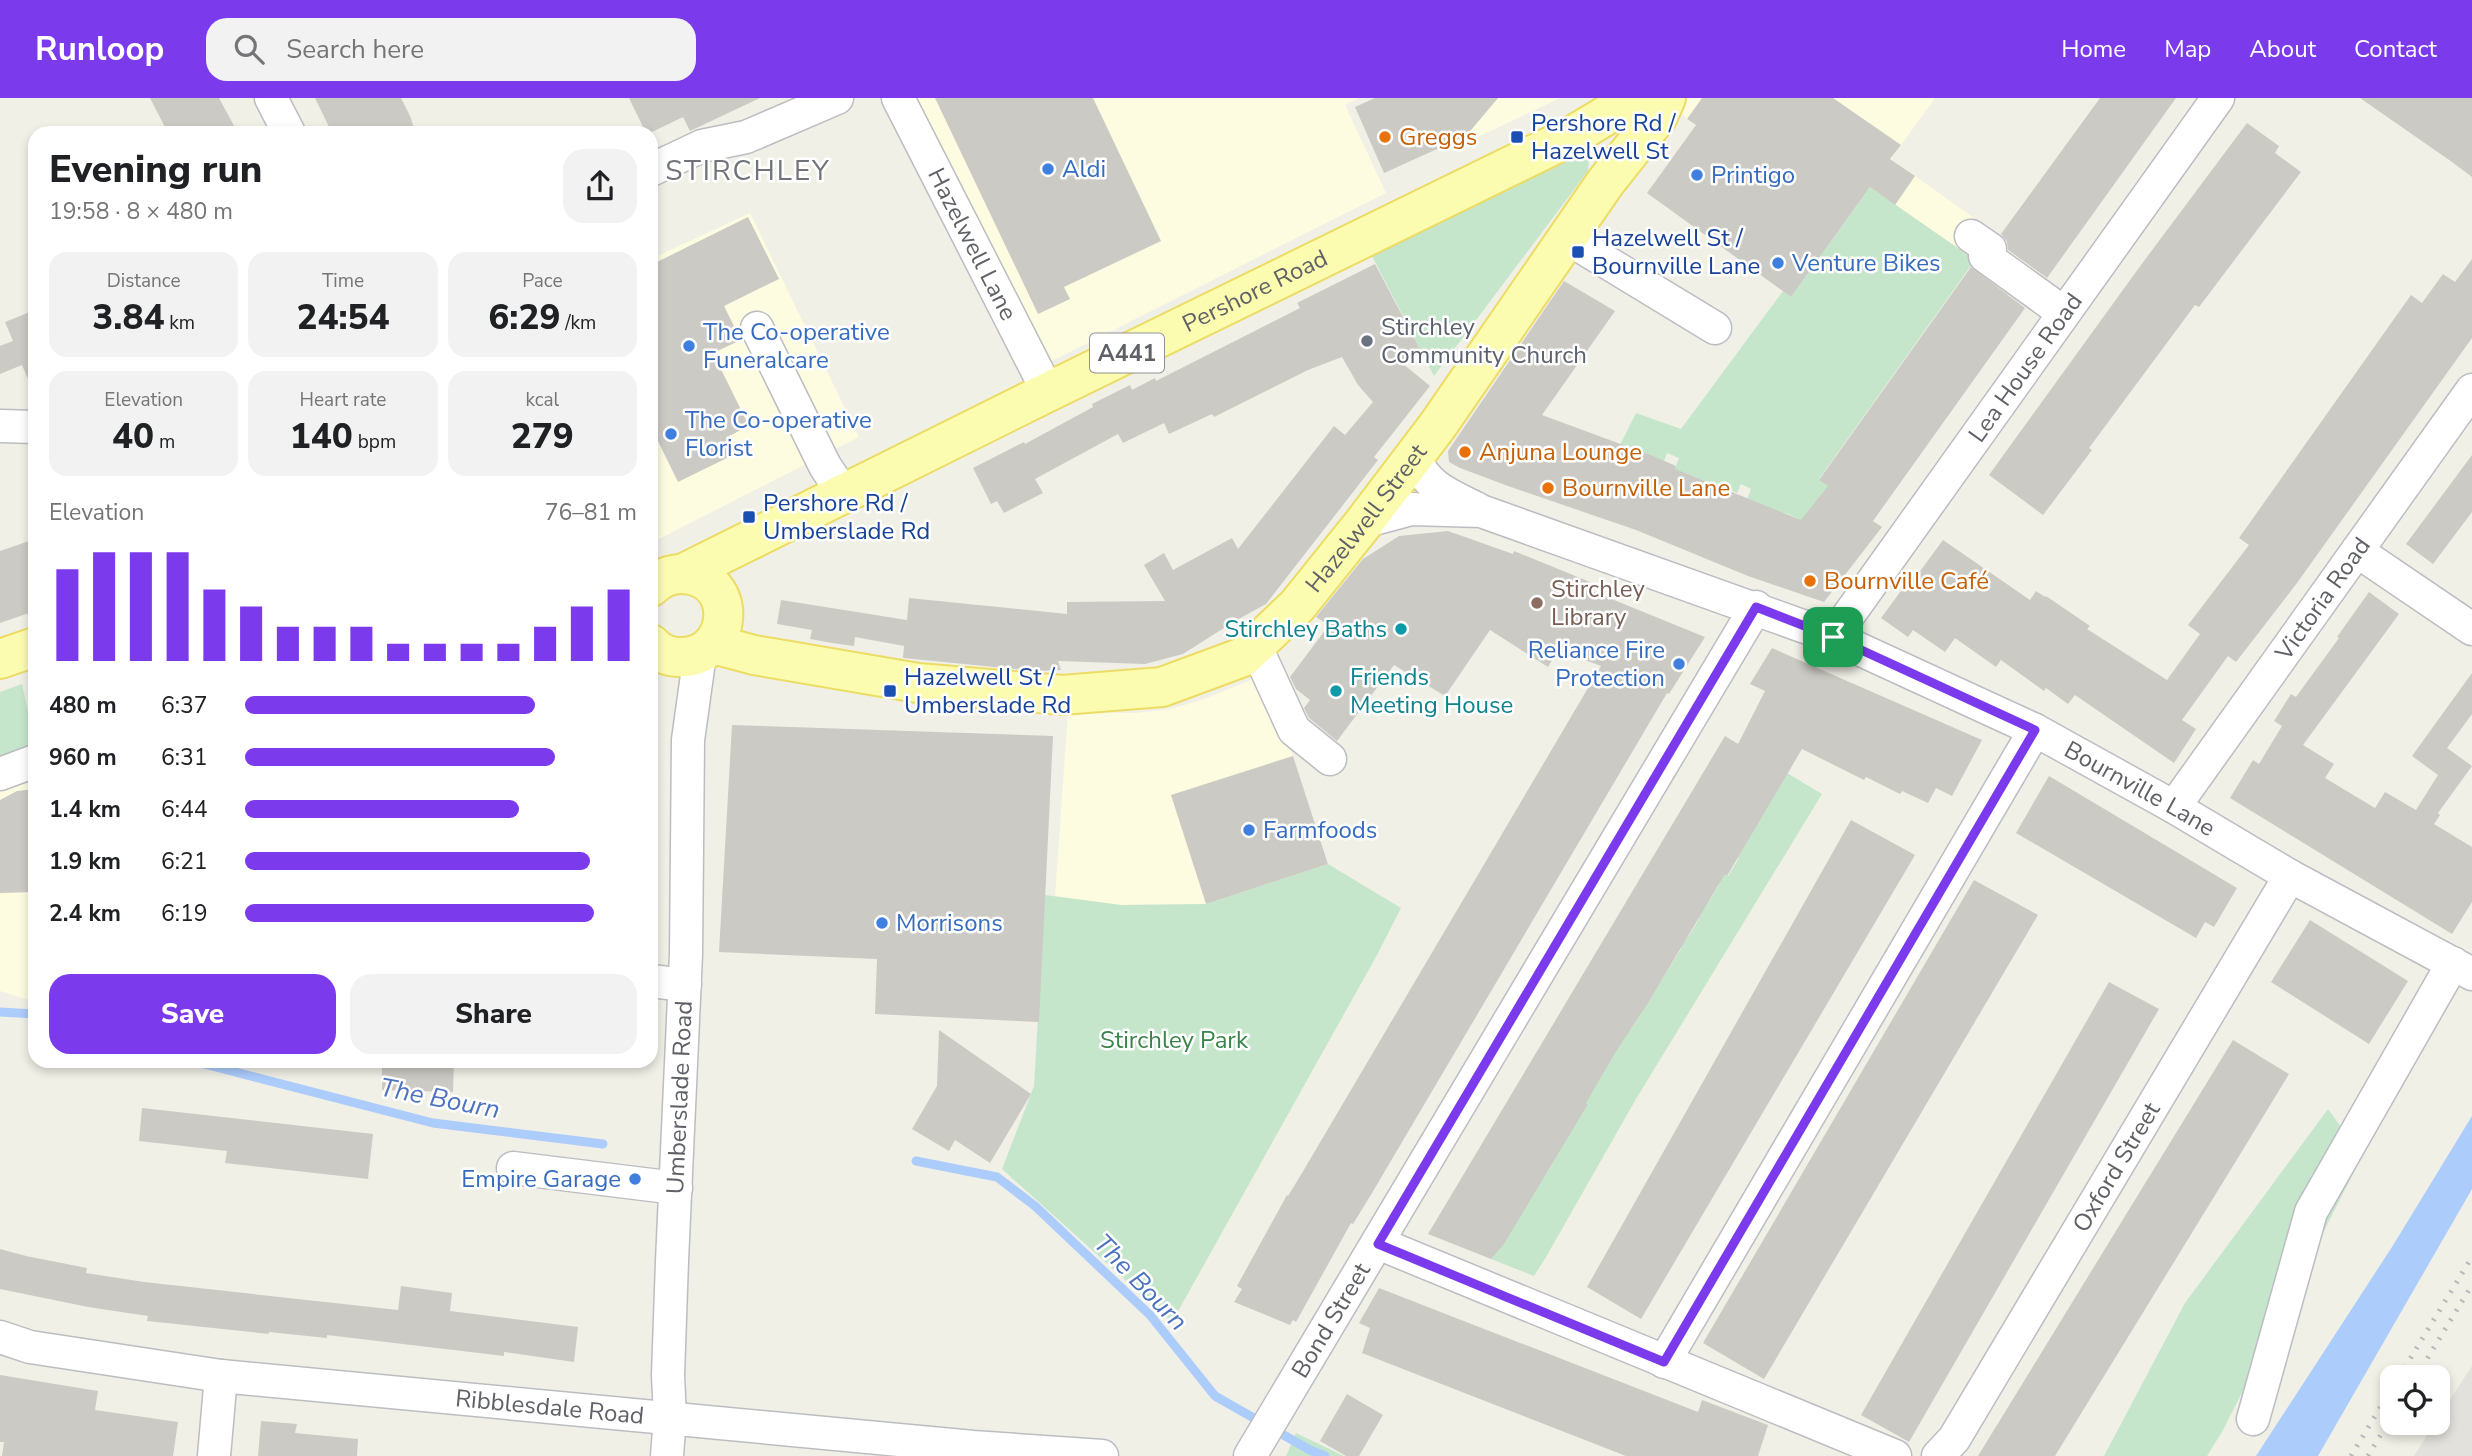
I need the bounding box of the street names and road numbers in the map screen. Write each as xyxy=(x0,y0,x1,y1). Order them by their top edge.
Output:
street label: Hazelwell Lane xyxy=(920,162,1025,326)
street label: Pershore Road xyxy=(1177,242,1333,340)
street label: Lea House Road xyxy=(1961,287,2090,449)
road number: A441 xyxy=(1090,334,1164,372)
street label: Hazelwell Street xyxy=(1298,437,1434,599)
street label: Victoria Road xyxy=(2267,531,2378,667)
street label: Bournville Lane xyxy=(2059,733,2221,844)
street label: Umberslade Road xyxy=(659,1000,700,1195)
street label: Oxford Street xyxy=(2065,1096,2168,1238)
street label: Bond Street xyxy=(1284,1256,1378,1384)
street label: Ribblesdale Road xyxy=(454,1382,646,1432)

